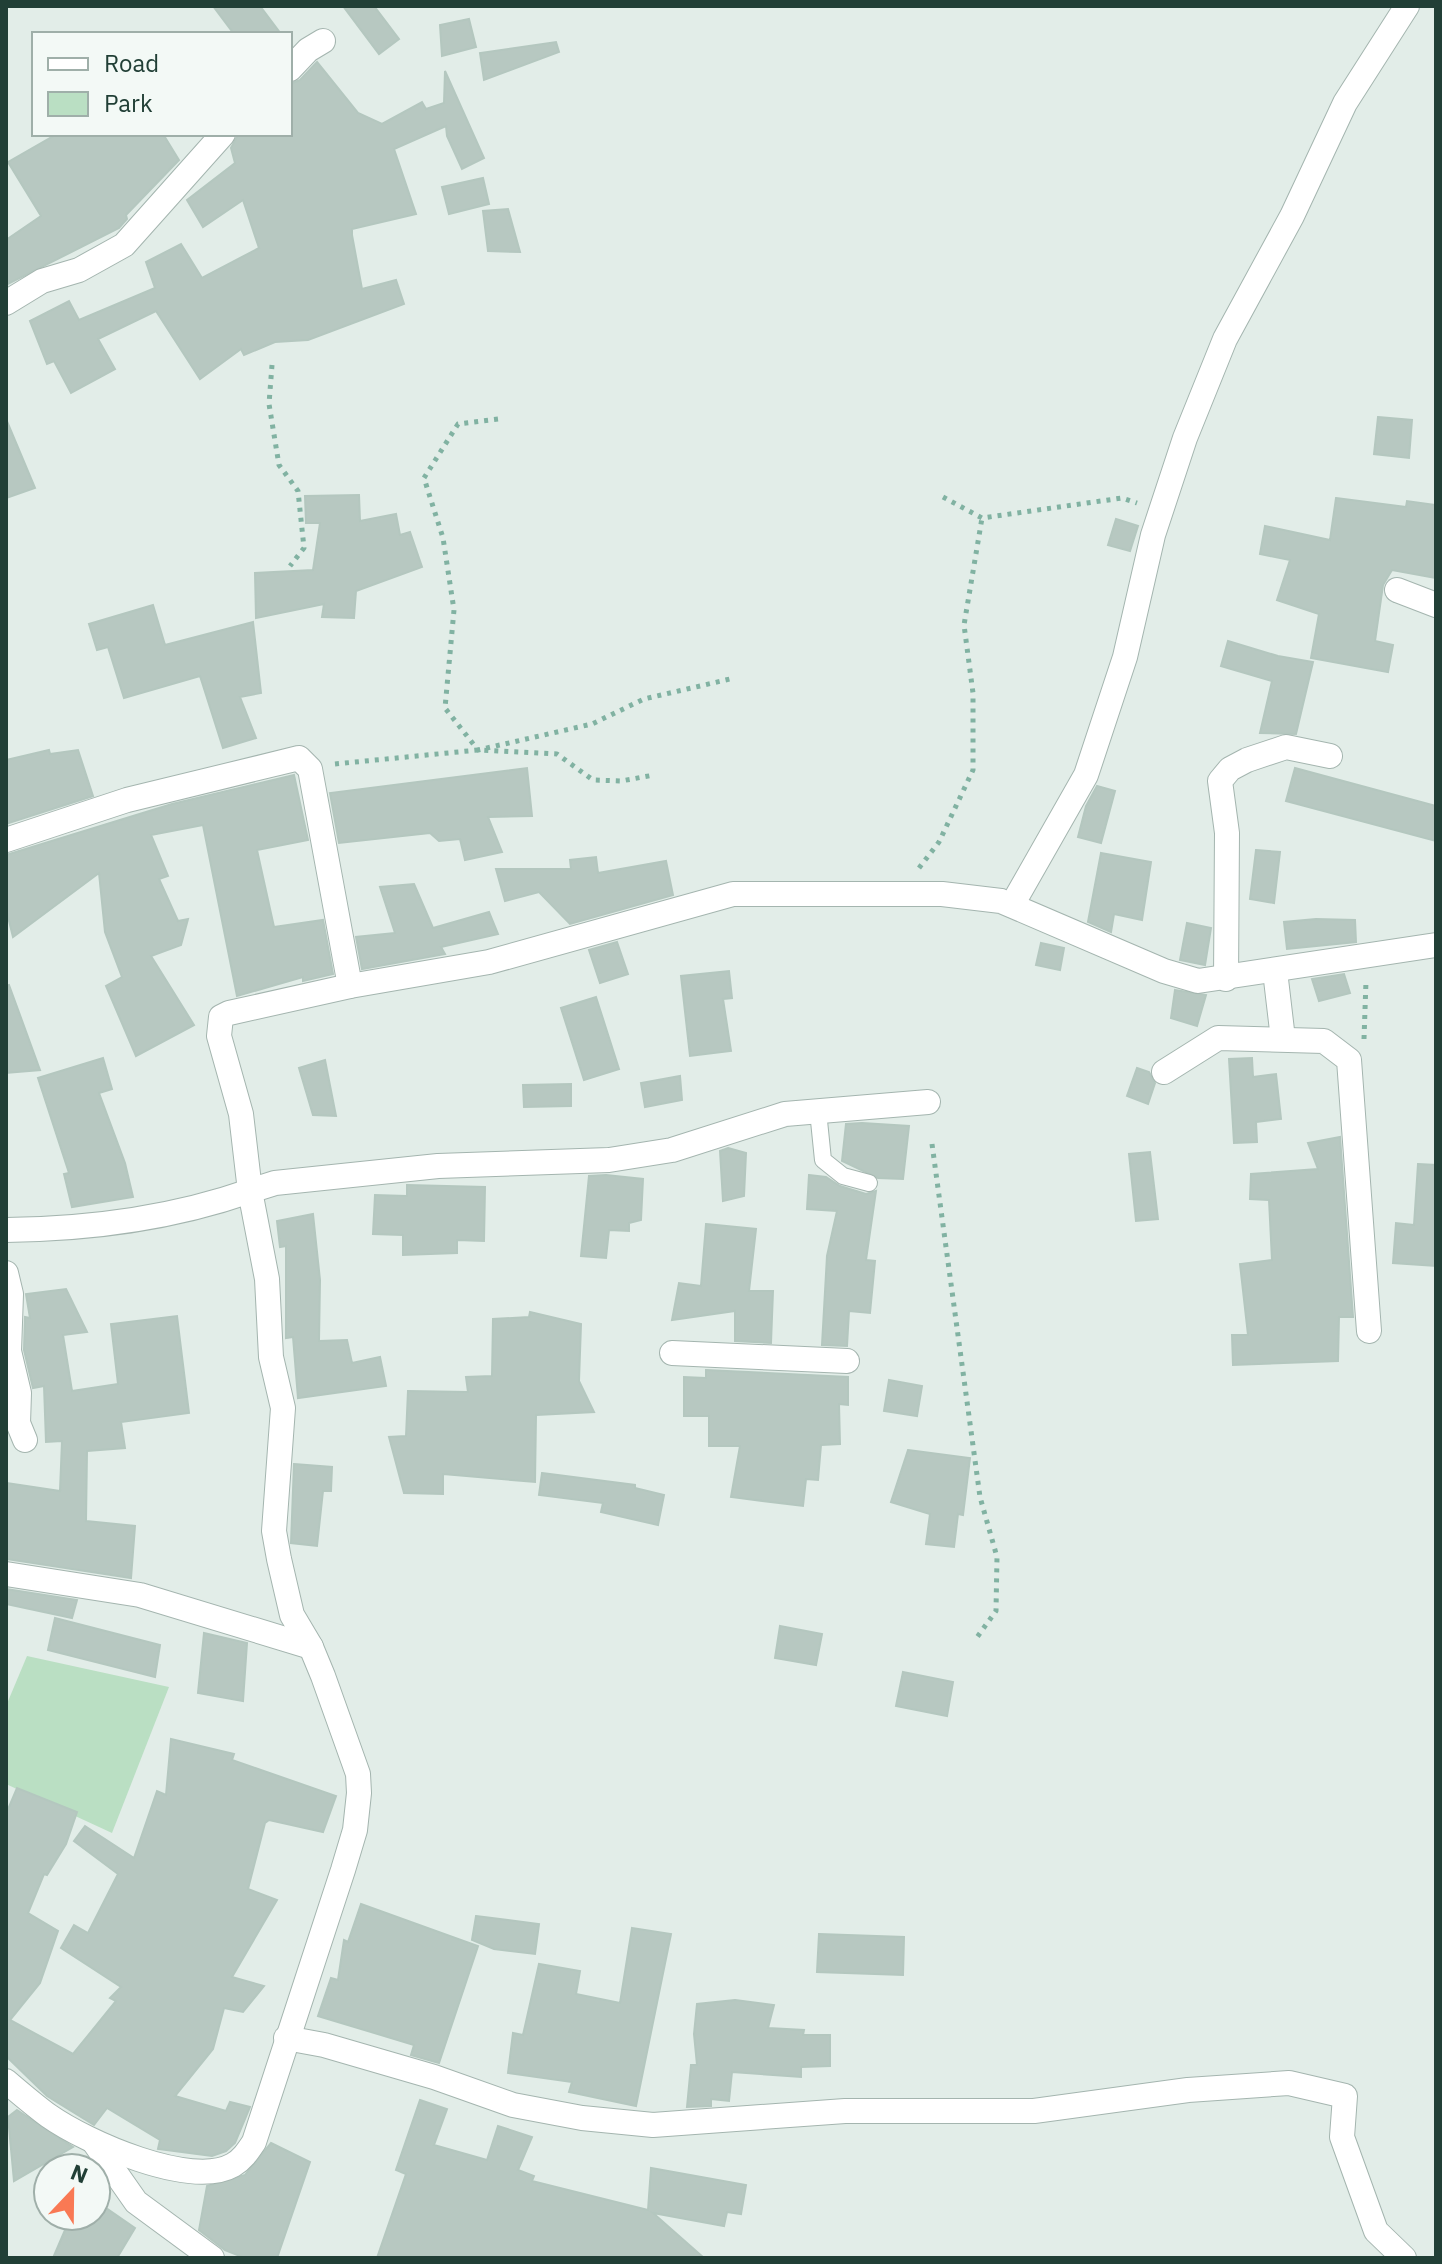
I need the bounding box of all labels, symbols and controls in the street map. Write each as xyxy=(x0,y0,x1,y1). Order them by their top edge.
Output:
legend xyxy=(32,32,292,136)
text: Road xyxy=(104,47,159,79)
text: Park xyxy=(104,87,153,119)
north arrow xyxy=(32,2152,112,2232)
text: N xyxy=(67,2157,92,2189)

